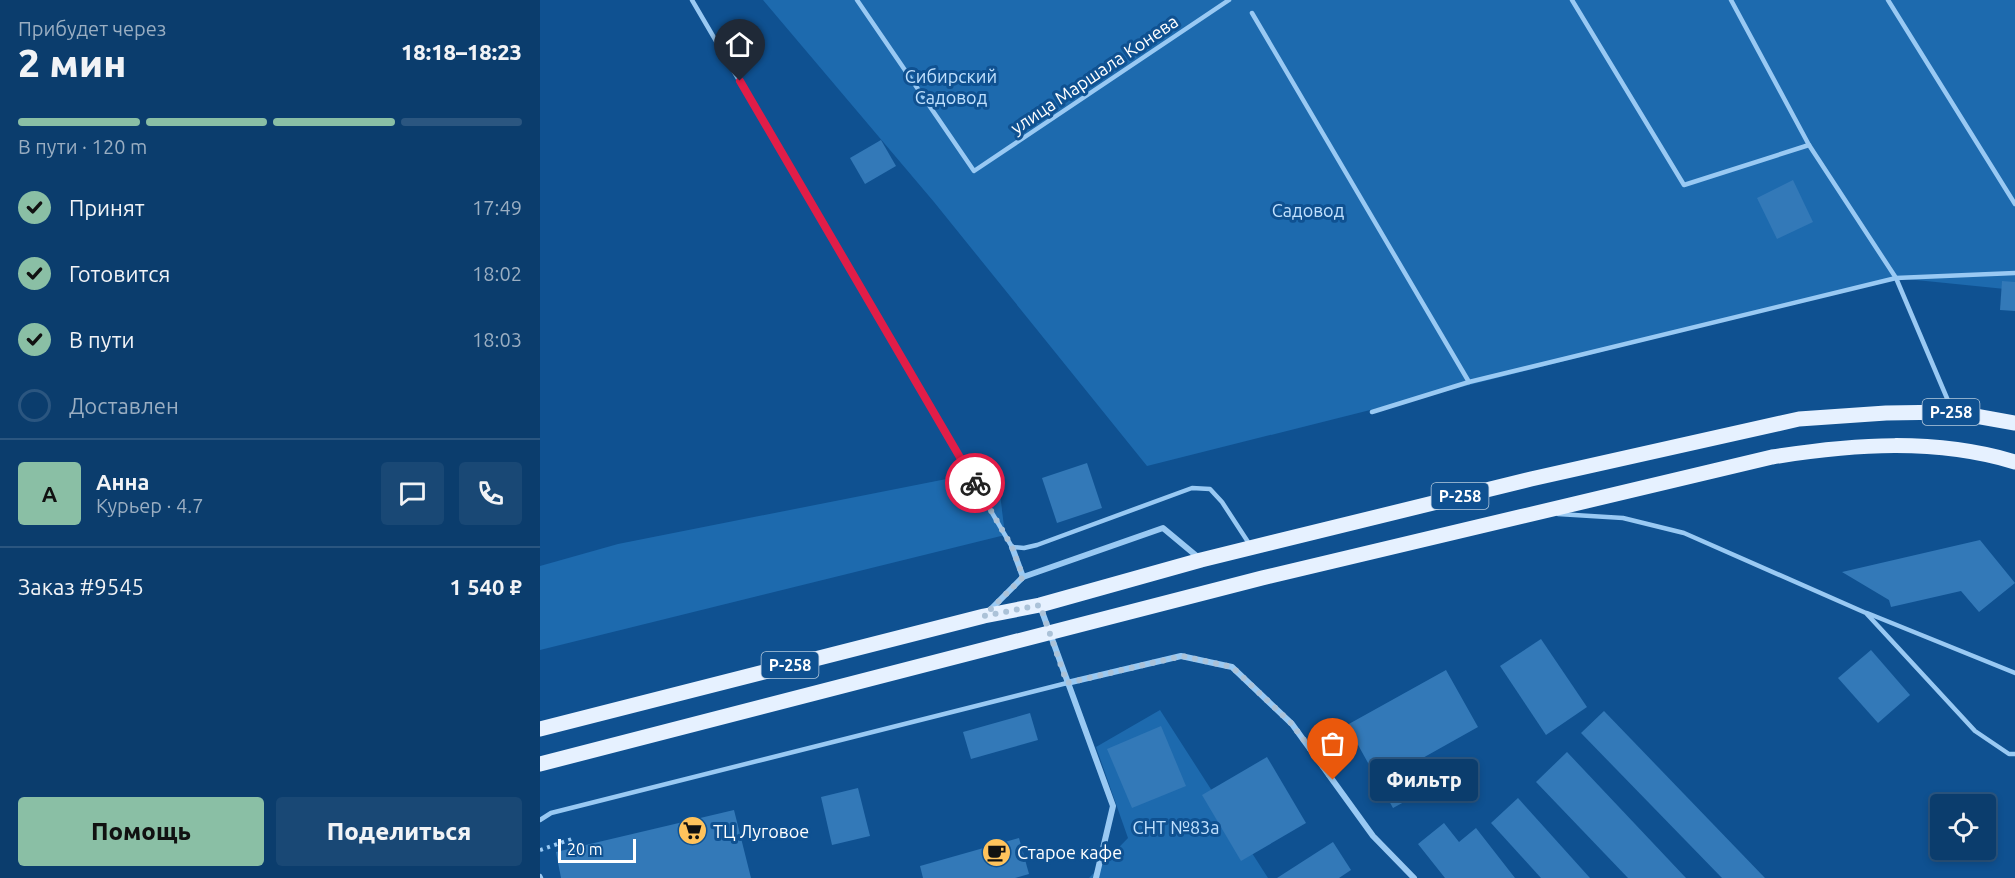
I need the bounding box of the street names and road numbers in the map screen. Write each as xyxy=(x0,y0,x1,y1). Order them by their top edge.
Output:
street label: улица Маршала Конева xyxy=(1007,10,1181,138)
road number: Р-258 xyxy=(1922,399,1980,425)
road number: Р-258 xyxy=(1432,483,1488,509)
road number: Р-258 xyxy=(762,652,818,678)

